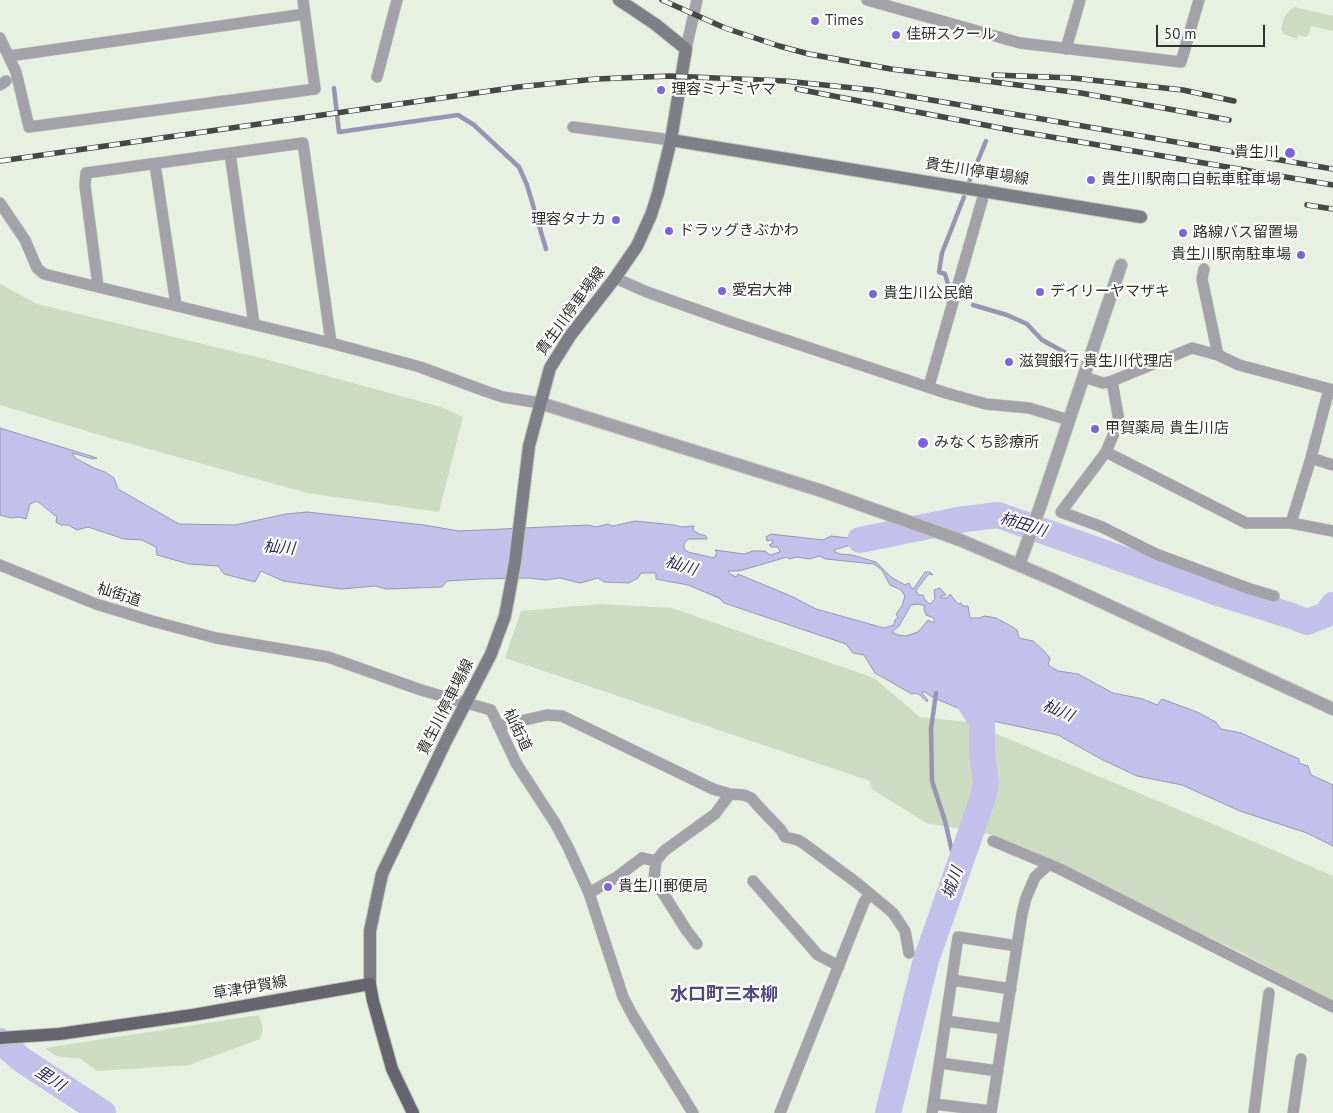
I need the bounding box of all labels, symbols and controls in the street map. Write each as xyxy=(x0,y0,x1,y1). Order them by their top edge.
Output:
place label: Times xyxy=(825,12,863,30)
marker: Times xyxy=(809,15,821,27)
scale bar xyxy=(1158,15,1267,47)
text: 50 m xyxy=(1164,24,1197,43)
place label: 佳研スクール xyxy=(906,26,996,44)
marker: 佳研スクール xyxy=(890,29,902,41)
place label: 理容ミナミヤマ xyxy=(671,81,776,99)
marker: 理容ミナミヤマ xyxy=(655,84,667,96)
place label: 貴生川 xyxy=(1234,144,1279,162)
marker: 貴生川 xyxy=(1283,146,1297,160)
street label: 貴生川停車場線 xyxy=(924,155,1030,189)
place label: 貴生川駅南口自転車駐車場 xyxy=(1101,171,1281,189)
marker: 貴生川駅南口自転車駐車場 xyxy=(1085,174,1097,186)
place label: 理容タナカ xyxy=(531,211,606,229)
marker: 理容タナカ xyxy=(610,214,622,226)
place label: ドラッグきぶかわ xyxy=(679,222,799,240)
place label: 路線バス留置場 xyxy=(1193,224,1298,242)
marker: ドラッグきぶかわ xyxy=(663,225,675,237)
marker: 路線バス留置場 xyxy=(1177,227,1189,239)
place label: 貴生川駅南駐車場 xyxy=(1171,246,1291,264)
marker: 貴生川駅南駐車場 xyxy=(1295,249,1307,261)
street label: 貴生川停車場線 xyxy=(533,263,609,359)
place label: 愛宕大神 xyxy=(732,282,792,300)
place label: デイリーヤマザキ xyxy=(1050,283,1170,301)
marker: 愛宕大神 xyxy=(716,285,728,297)
place label: 貴生川公民館 xyxy=(883,285,973,303)
marker: デイリーヤマザキ xyxy=(1034,286,1046,298)
marker: 貴生川公民館 xyxy=(867,288,879,300)
place label: 滋賀銀行 貴生川代理店 xyxy=(1019,353,1173,371)
marker: 滋賀銀行 貴生川代理店 xyxy=(1003,356,1015,368)
place label: 甲賀薬局 貴生川店 xyxy=(1105,420,1229,438)
marker: 甲賀薬局 貴生川店 xyxy=(1089,423,1101,435)
place label: みなくち診療所 xyxy=(934,434,1039,452)
marker: みなくち診療所 xyxy=(916,436,930,450)
water label: 柿田川 xyxy=(997,509,1049,541)
water label: 杣川 xyxy=(262,537,296,559)
water label: 杣川 xyxy=(663,552,699,580)
street label: 杣街道 xyxy=(95,579,143,611)
street label: 貴生川停車場線 xyxy=(414,656,478,758)
water label: 杣川 xyxy=(1040,696,1076,726)
street label: 杣街道 xyxy=(499,706,535,754)
water label: 城川 xyxy=(939,865,967,901)
place label: 貴生川郵便局 xyxy=(618,878,708,896)
marker: 貴生川郵便局 xyxy=(602,881,614,893)
street label: 草津伊賀線 xyxy=(212,973,288,1003)
district label: 水口町三本柳 xyxy=(670,984,778,1006)
water label: 里川 xyxy=(31,1062,69,1096)

